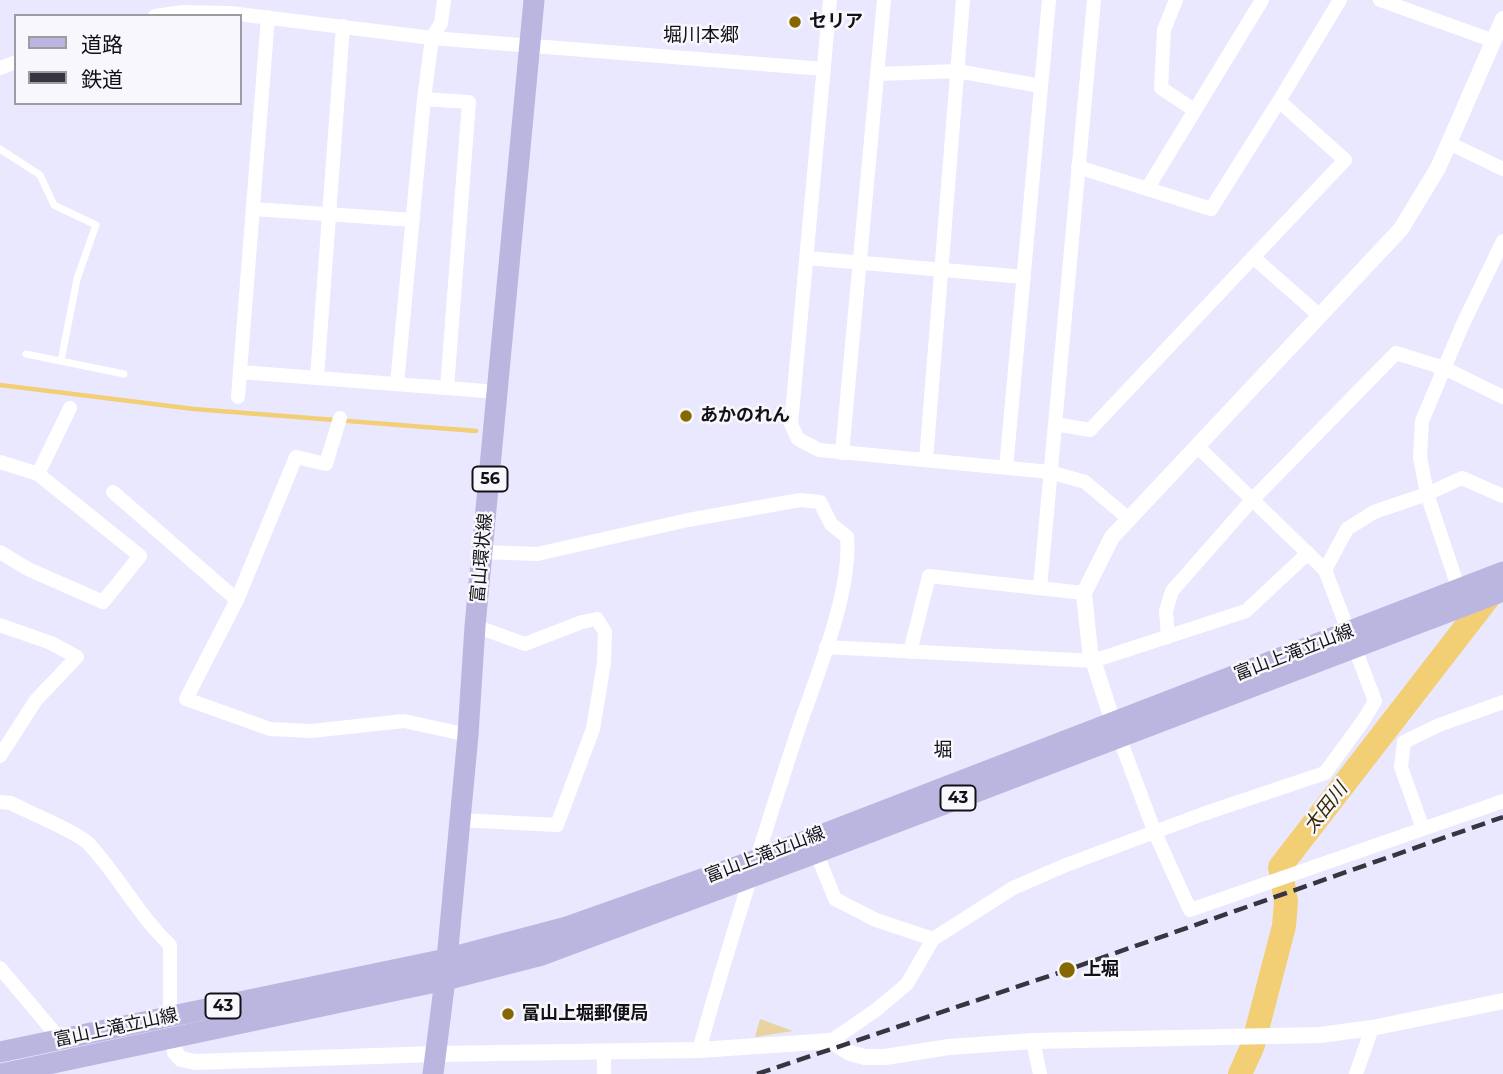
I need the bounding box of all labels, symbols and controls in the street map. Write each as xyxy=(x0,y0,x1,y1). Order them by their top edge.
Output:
place label: セリア xyxy=(809,11,863,33)
legend xyxy=(14,14,242,105)
marker: セリア xyxy=(787,14,803,30)
district label: 堀川本郷 xyxy=(663,24,739,46)
text: 道路 xyxy=(81,32,123,57)
text: 鉄道 xyxy=(81,67,123,92)
place label: あかのれん xyxy=(700,405,790,427)
marker: あかのれん xyxy=(678,408,694,424)
road number: 56 xyxy=(472,466,508,492)
street label: 富山環状線 xyxy=(467,512,497,604)
street label: 富山上滝立山線 xyxy=(1231,620,1357,686)
district label: 堀 xyxy=(934,739,952,761)
water label: 太田川 xyxy=(1299,779,1353,837)
road number: 43 xyxy=(940,786,976,810)
street label: 富山上滝立山線 xyxy=(702,822,828,888)
place label: 上堀 xyxy=(1083,959,1119,981)
marker: 上堀 xyxy=(1057,960,1077,980)
road number: 43 xyxy=(206,994,241,1018)
place label: 富山上堀郵便局 xyxy=(522,1003,648,1025)
street label: 富山上滝立山線 xyxy=(52,1004,180,1052)
marker: 富山上堀郵便局 xyxy=(500,1006,516,1022)

